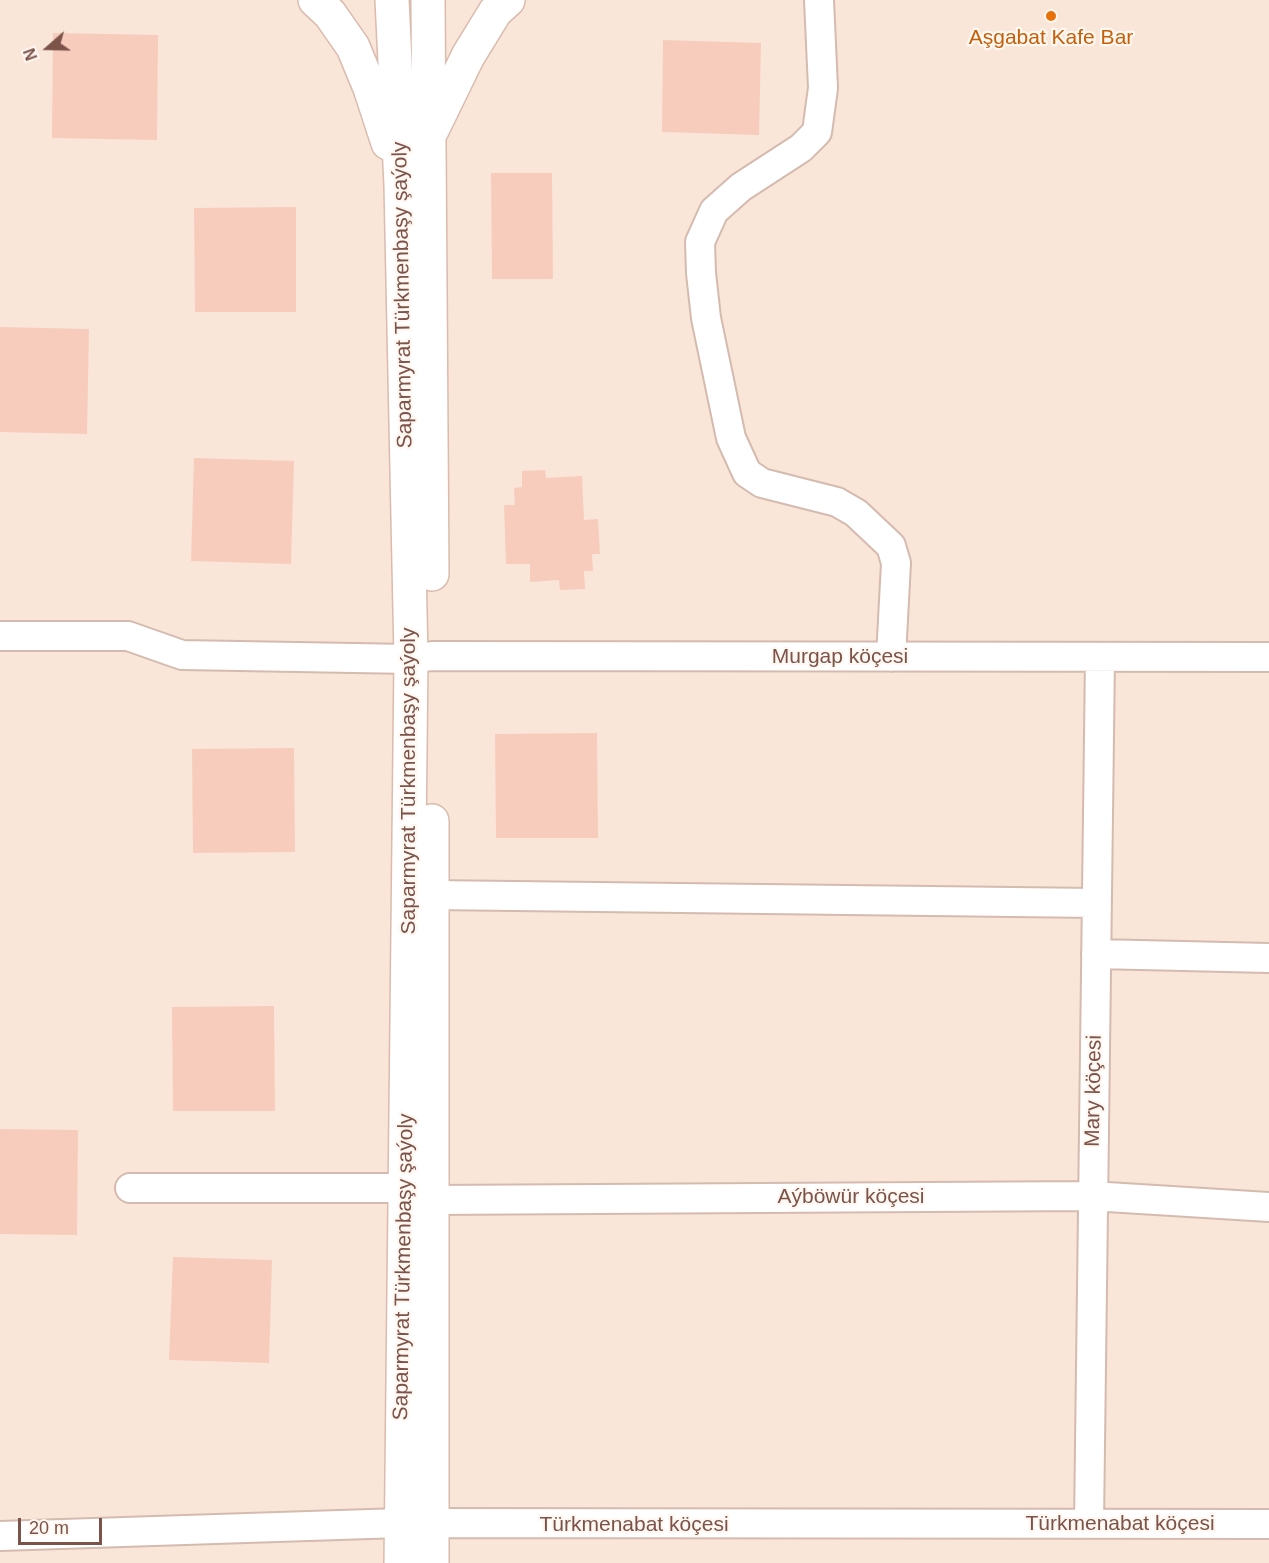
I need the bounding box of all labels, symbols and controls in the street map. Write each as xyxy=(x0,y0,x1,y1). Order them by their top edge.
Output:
marker: Aşgabat Kafe Bar xyxy=(1044,9,1058,23)
north arrow xyxy=(18,18,78,78)
place label: Aşgabat Kafe Bar xyxy=(969,25,1133,51)
text: N xyxy=(21,46,41,63)
street label: Saparmyrat Türkmenbaşy şaýoly xyxy=(388,141,418,449)
street label: Saparmyrat Türkmenbaşy şaýoly xyxy=(396,628,422,934)
street label: Murgap köçesi xyxy=(772,644,908,670)
street label: Mary köçesi xyxy=(1080,1035,1108,1147)
street label: Saparmyrat Türkmenbaşy şaýoly xyxy=(389,1113,419,1421)
street label: Aýböwür köçesi xyxy=(777,1184,925,1210)
scale bar xyxy=(21,1506,105,1544)
street label: Türkmenabat köçesi xyxy=(1025,1511,1215,1537)
street label: Türkmenabat köçesi xyxy=(539,1512,729,1538)
text: 20 m xyxy=(29,1518,69,1538)

